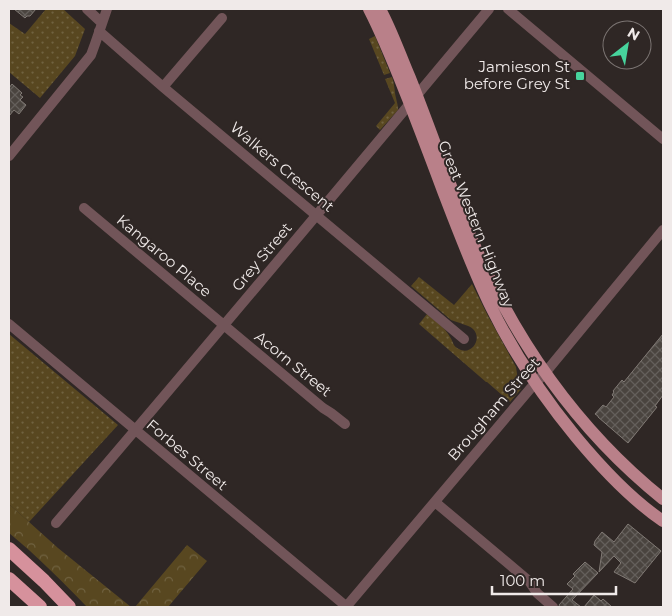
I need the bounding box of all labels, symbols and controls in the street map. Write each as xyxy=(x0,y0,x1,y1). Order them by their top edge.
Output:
north arrow xyxy=(602,20,652,70)
text: N xyxy=(624,23,643,44)
place label: Jamieson St before Grey St xyxy=(464,57,570,93)
marker: Jamieson St before Grey St xyxy=(574,70,586,82)
street label: Walkers Crescent xyxy=(226,118,338,216)
street label: Great Western Highway xyxy=(434,138,519,311)
street label: Kangaroo Place xyxy=(113,210,216,301)
street label: Grey Street xyxy=(227,218,296,295)
street label: Acorn Street xyxy=(251,327,336,400)
street label: Brougham Street xyxy=(443,353,544,464)
street label: Forbes Street xyxy=(143,415,232,494)
scale bar xyxy=(492,564,616,596)
text: 100 m xyxy=(500,571,545,590)

